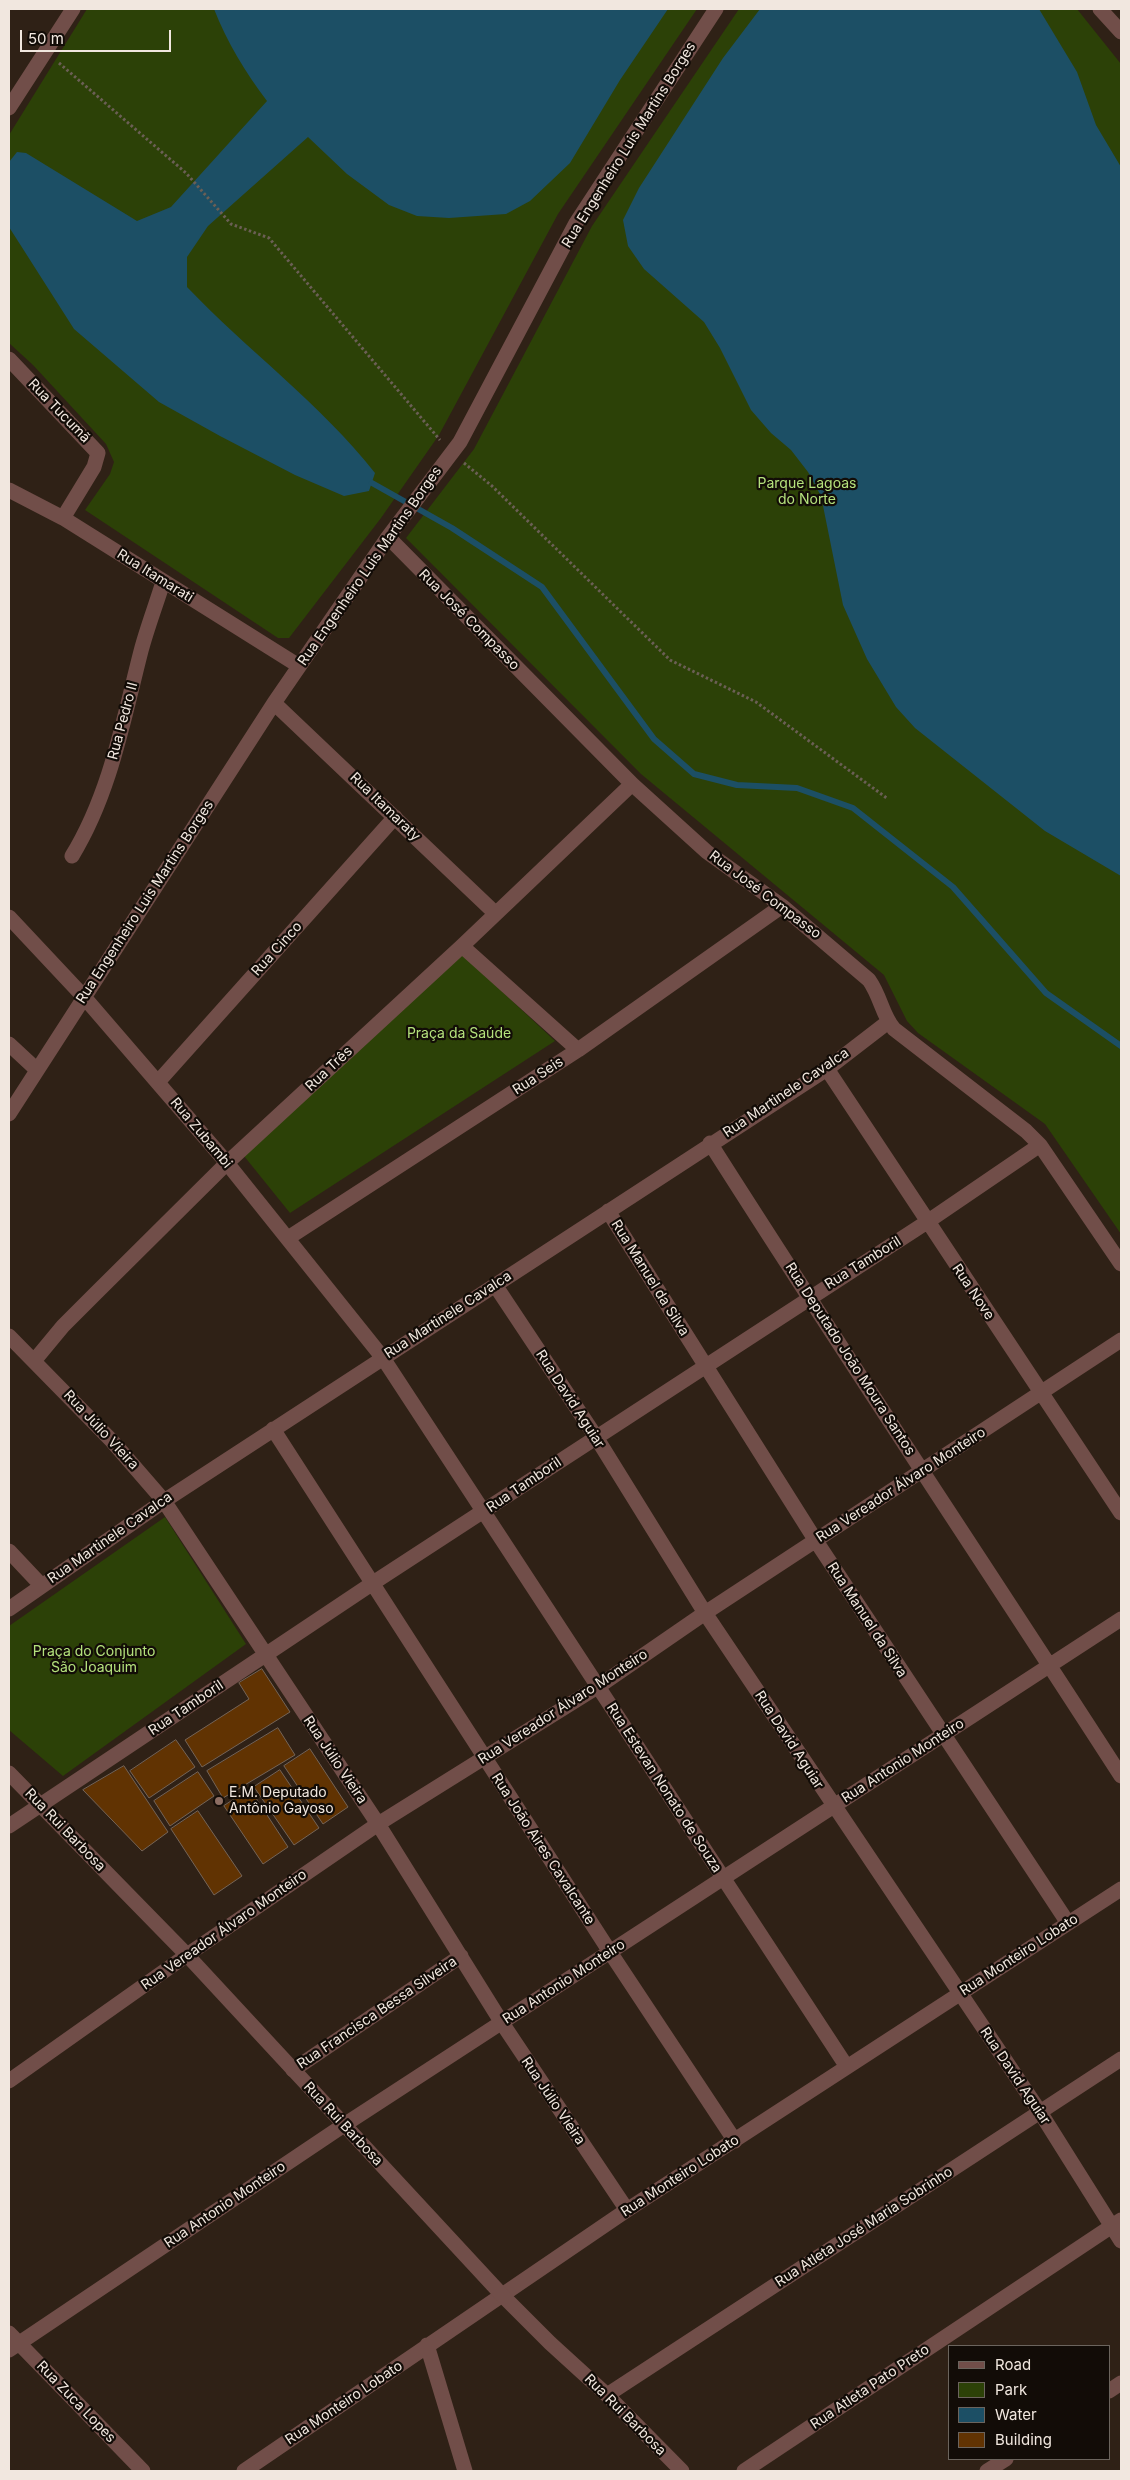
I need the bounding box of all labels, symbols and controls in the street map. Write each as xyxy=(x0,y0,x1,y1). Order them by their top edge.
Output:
scale bar xyxy=(22,20,174,52)
text: 50 m xyxy=(28,29,64,48)
street label: Rua Engenheiro Luis Martins Borges xyxy=(558,39,700,251)
street label: Rua Tucumã xyxy=(25,376,93,446)
street label: Rua Engenheiro Luis Martins Borges xyxy=(295,463,445,669)
park label: Parque Lagoas do Norte xyxy=(758,476,856,508)
street label: Rua Itamarati xyxy=(114,546,196,606)
street label: Rua José Compasso xyxy=(415,566,523,674)
street label: Rua Pedro II xyxy=(105,680,141,762)
street label: Rua Itamaraty xyxy=(346,769,424,845)
street label: Rua Engenheiro Luis Martins Borges xyxy=(73,797,217,1007)
street label: Rua José Compasso xyxy=(706,847,824,943)
street label: Rua Cinco xyxy=(248,918,306,980)
park label: Praça da Saúde xyxy=(407,1026,511,1042)
street label: Rua Três xyxy=(302,1043,356,1095)
street label: Rua Martinele Cavalca xyxy=(720,1045,852,1141)
street label: Rua Seis xyxy=(510,1053,566,1099)
street label: Rua Zubambi xyxy=(167,1094,235,1172)
street label: Rua Manuel da Silva xyxy=(608,1217,692,1339)
street label: Rua Tamboril xyxy=(822,1233,904,1293)
street label: Rua Deputado João Moura Santos xyxy=(781,1260,919,1458)
street label: Rua Nove xyxy=(948,1261,998,1323)
street label: Rua Martinele Cavalca xyxy=(381,1268,515,1362)
street label: Rua David Aguiar xyxy=(532,1347,608,1451)
street label: Rua Júlio Vieira xyxy=(60,1387,142,1473)
street label: Rua Vereador Álvaro Monteiro xyxy=(813,1424,989,1546)
street label: Rua Tamboril xyxy=(483,1454,565,1516)
street label: Rua Martinele Cavalca xyxy=(45,1489,175,1587)
street label: Rua Manuel da Silva xyxy=(824,1559,910,1681)
park label: Praça do Conjunto São Joaquim xyxy=(33,1644,155,1676)
street label: Rua Vereador Álvaro Monteiro xyxy=(475,1646,651,1768)
street label: Rua Tamboril xyxy=(145,1677,227,1739)
street label: Rua David Aguiar xyxy=(751,1688,827,1792)
street label: Rua Estevan Nonato de Souza xyxy=(603,1700,725,1876)
street label: Rua Júlio Vieira xyxy=(299,1713,371,1807)
street label: Rua Antonio Monteiro xyxy=(839,1715,967,1807)
street label: Rua João Aires Cavalcante xyxy=(488,1770,598,1928)
street label: Rua Rui Barbosa xyxy=(21,1785,109,1875)
place label: E.M. Deputado Antônio Gayoso xyxy=(229,1785,334,1818)
marker: E.M. Deputado Antônio Gayoso xyxy=(213,1795,225,1807)
street label: Rua Vereador Álvaro Monteiro xyxy=(138,1866,310,1994)
street label: Rua Monteiro Lobato xyxy=(957,1911,1081,1999)
street label: Rua Antonio Monteiro xyxy=(500,1936,628,2028)
street label: Rua Francisca Bessa Silveira xyxy=(294,1953,460,2073)
street label: Rua David Aguiar xyxy=(976,2024,1054,2128)
street label: Rua Júlio Vieira xyxy=(517,2054,589,2148)
street label: Rua Rui Barbosa xyxy=(300,2079,386,2169)
street label: Rua Monteiro Lobato xyxy=(618,2132,742,2220)
street label: Rua Antonio Monteiro xyxy=(161,2158,289,2252)
street label: Rua Atleta José Maria Sobrinho xyxy=(772,2163,956,2291)
street label: Rua Atleta Pato Preto xyxy=(807,2341,933,2433)
legend xyxy=(948,2345,1110,2460)
text: Road xyxy=(995,2355,1031,2374)
street label: Rua Zuca Lopes xyxy=(33,2358,119,2446)
street label: Rua Monteiro Lobato xyxy=(282,2358,406,2448)
street label: Rua Rui Barbosa xyxy=(581,2371,669,2459)
text: Park xyxy=(995,2380,1027,2399)
text: Water xyxy=(995,2405,1037,2424)
text: Building xyxy=(995,2430,1052,2449)

